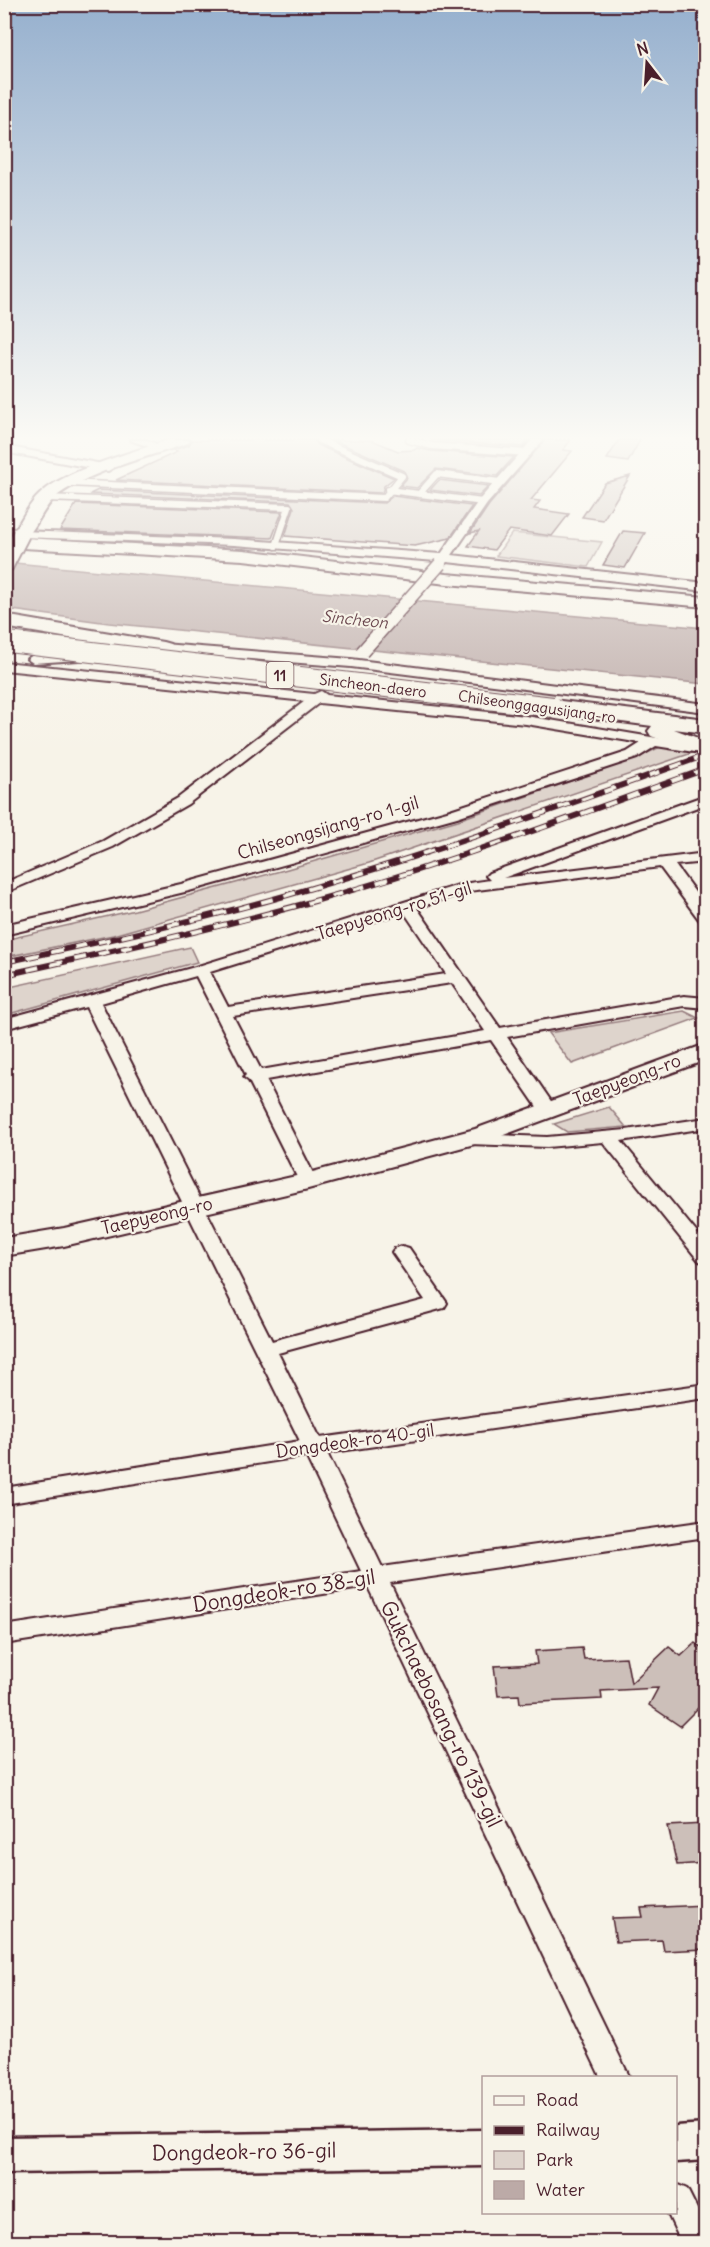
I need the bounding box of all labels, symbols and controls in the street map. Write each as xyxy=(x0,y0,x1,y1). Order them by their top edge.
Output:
north arrow xyxy=(617,33,677,93)
text: N xyxy=(634,37,651,60)
water label: Sincheon xyxy=(321,606,390,632)
road number: 11 xyxy=(266,662,294,688)
street label: Sincheon-daero xyxy=(318,669,428,702)
street label: Chilseonggagusijang-ro xyxy=(457,686,617,727)
street label: Chilseongsijang-ro 1-gil xyxy=(234,791,421,864)
street label: Taepyeong-ro 51-gil xyxy=(313,876,474,945)
street label: Taepyeong-ro xyxy=(570,1048,684,1111)
street label: Taepyeong-ro xyxy=(99,1192,215,1239)
street label: Dongdeok-ro 40-gil xyxy=(274,1418,436,1463)
street label: Dongdeok-ro 38-gil xyxy=(191,1563,377,1618)
street label: Gukchaebosang-ro 139-gil xyxy=(375,1596,508,1832)
legend xyxy=(482,2076,677,2214)
text: Road xyxy=(536,2088,579,2111)
text: Railway xyxy=(536,2118,600,2141)
street label: Dongdeok-ro 36-gil xyxy=(152,2136,336,2167)
text: Park xyxy=(536,2148,573,2171)
text: Water xyxy=(536,2178,586,2201)

